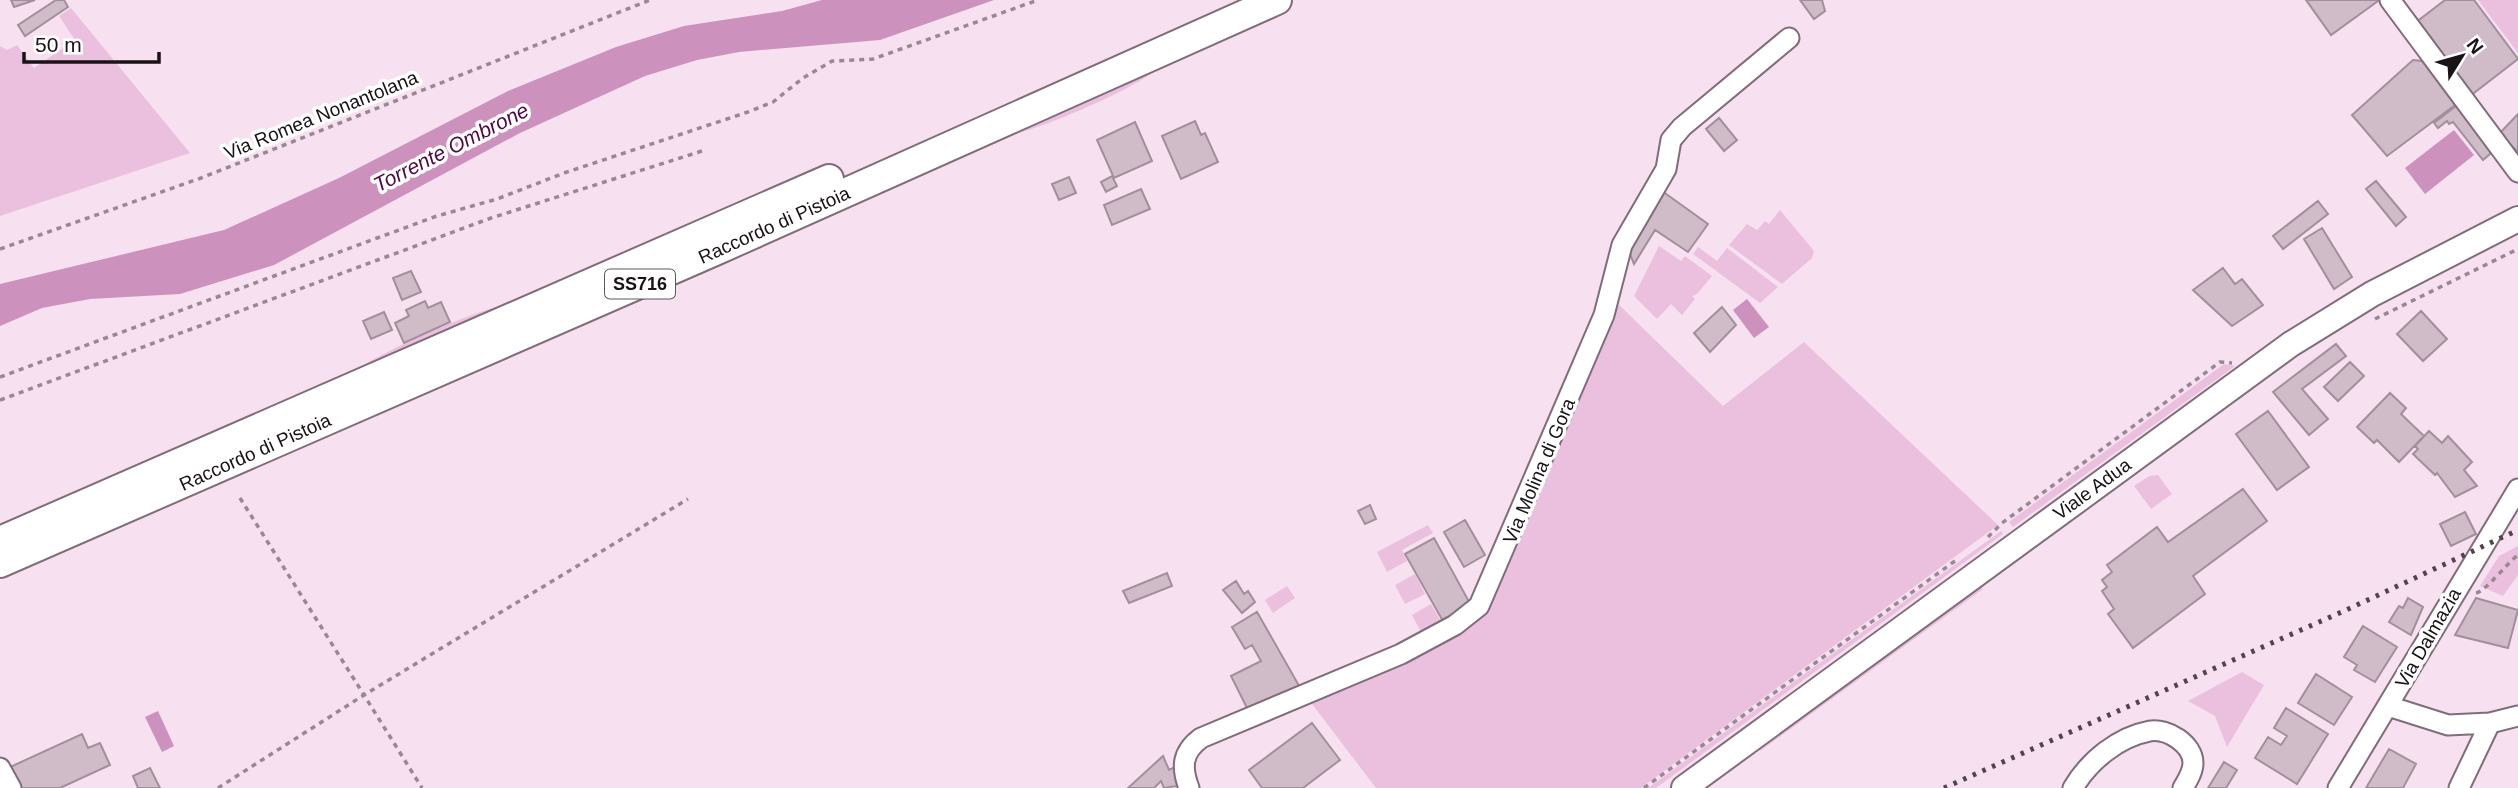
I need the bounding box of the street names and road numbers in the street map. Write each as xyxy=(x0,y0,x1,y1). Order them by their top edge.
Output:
street label: Via Romea Nonantolana xyxy=(221,66,421,163)
street label: Raccordo di Pistoia xyxy=(695,182,853,268)
road number: SS716 xyxy=(605,270,675,298)
street label: Via Molina di Gora xyxy=(1499,395,1579,547)
street label: Raccordo di Pistoia xyxy=(176,409,334,495)
street label: Viale Adua xyxy=(2049,454,2135,524)
street label: Via Dalmazia xyxy=(2391,584,2465,692)

